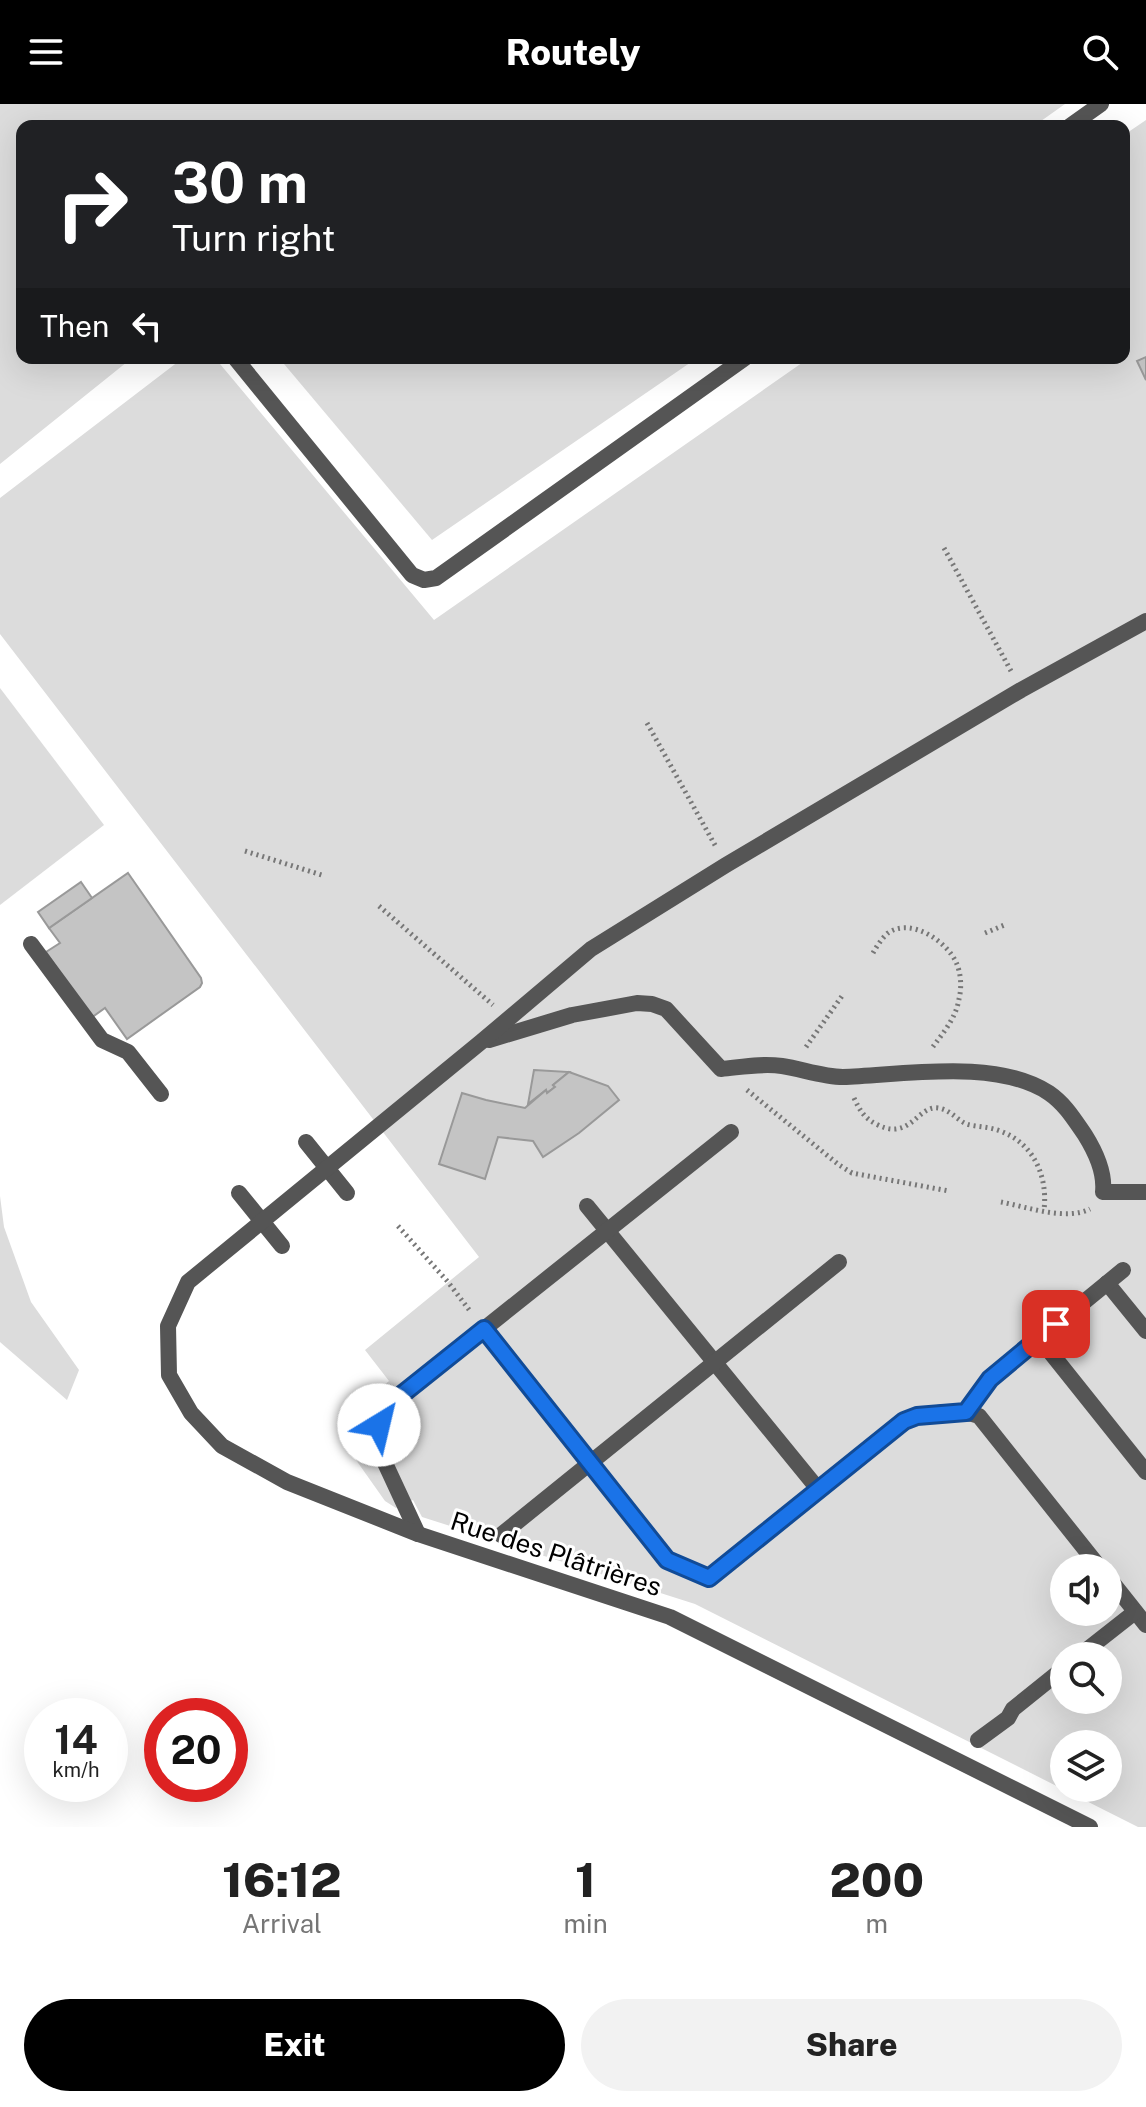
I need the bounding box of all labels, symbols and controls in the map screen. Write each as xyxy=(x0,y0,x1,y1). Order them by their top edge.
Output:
icon: menu xyxy=(24,30,68,74)
icon: search xyxy=(1078,30,1122,74)
text: Routely xyxy=(506,31,640,73)
text: 30 m xyxy=(172,150,308,216)
icon: right xyxy=(40,152,144,256)
text: Turn right xyxy=(172,217,335,259)
icon: left xyxy=(125,304,169,348)
text: Then xyxy=(40,308,109,344)
pin xyxy=(1022,1290,1090,1358)
icon: arrive xyxy=(1034,1302,1078,1346)
position arrow xyxy=(337,1383,421,1467)
street label: Rue des Plâtrières xyxy=(447,1505,665,1602)
map controls xyxy=(1050,1554,1122,1802)
button: sound xyxy=(1050,1554,1122,1626)
button: search xyxy=(1050,1642,1122,1714)
speed limit sign: 20 xyxy=(144,1698,248,1802)
text: 14 xyxy=(54,1716,98,1763)
button: layers xyxy=(1050,1730,1122,1802)
text: km/h xyxy=(52,1758,100,1782)
text: 16:12 xyxy=(222,1851,342,1908)
text: 1 xyxy=(575,1851,596,1908)
text: 200 xyxy=(830,1851,924,1908)
text: Arrival xyxy=(242,1908,322,1939)
text: min xyxy=(564,1908,608,1939)
text: m xyxy=(866,1908,888,1939)
button: Exit xyxy=(24,1999,565,2091)
button: Share xyxy=(581,1999,1122,2091)

